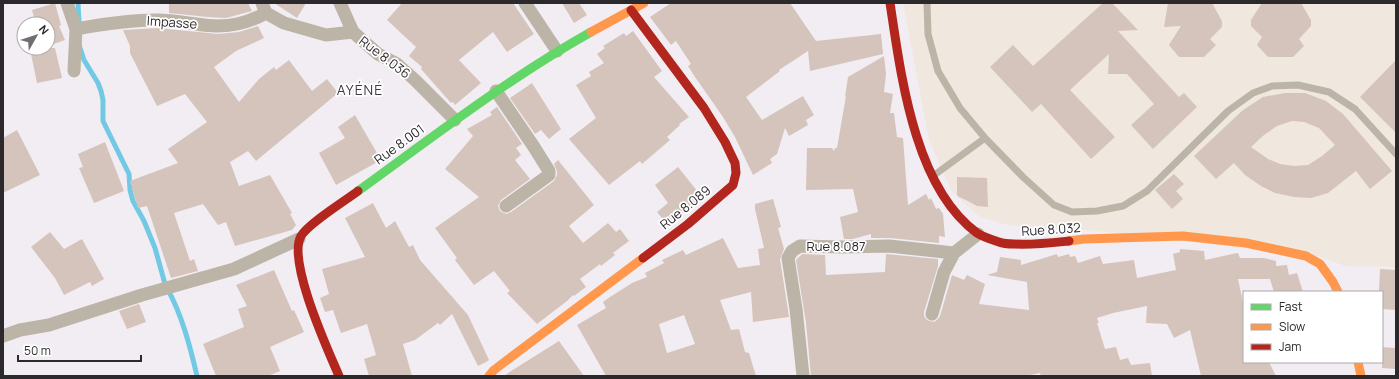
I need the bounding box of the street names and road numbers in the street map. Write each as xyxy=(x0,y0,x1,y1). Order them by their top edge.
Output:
street label: Impasse xyxy=(146,11,198,33)
street label: Rue 8.036 xyxy=(356,32,414,82)
street label: Rue 8.001 xyxy=(370,120,428,168)
street label: Rue 8.089 xyxy=(656,181,714,233)
street label: Rue 8.032 xyxy=(1021,218,1081,240)
street label: Rue 8.087 xyxy=(807,237,865,255)

